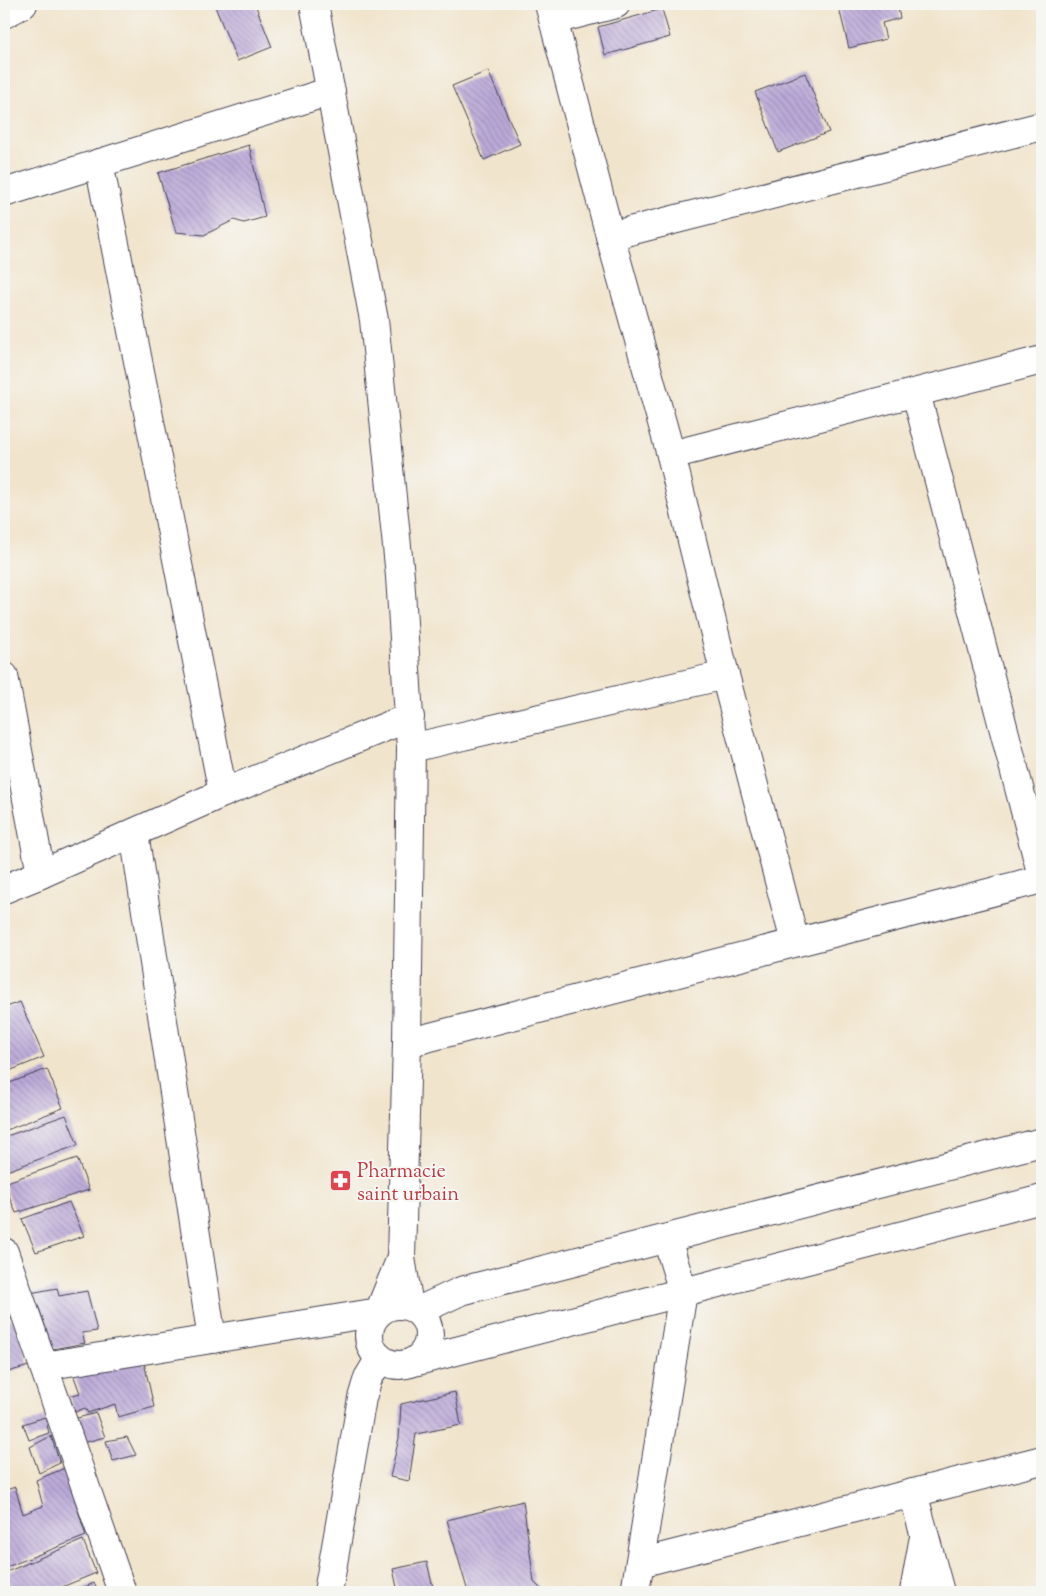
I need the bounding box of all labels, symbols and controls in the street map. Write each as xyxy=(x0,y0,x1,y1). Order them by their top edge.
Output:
place label: Pharmacie saint urbain xyxy=(357,1158,459,1210)
pharmacy icon: Pharmacie saint urbain xyxy=(329,1169,353,1193)

